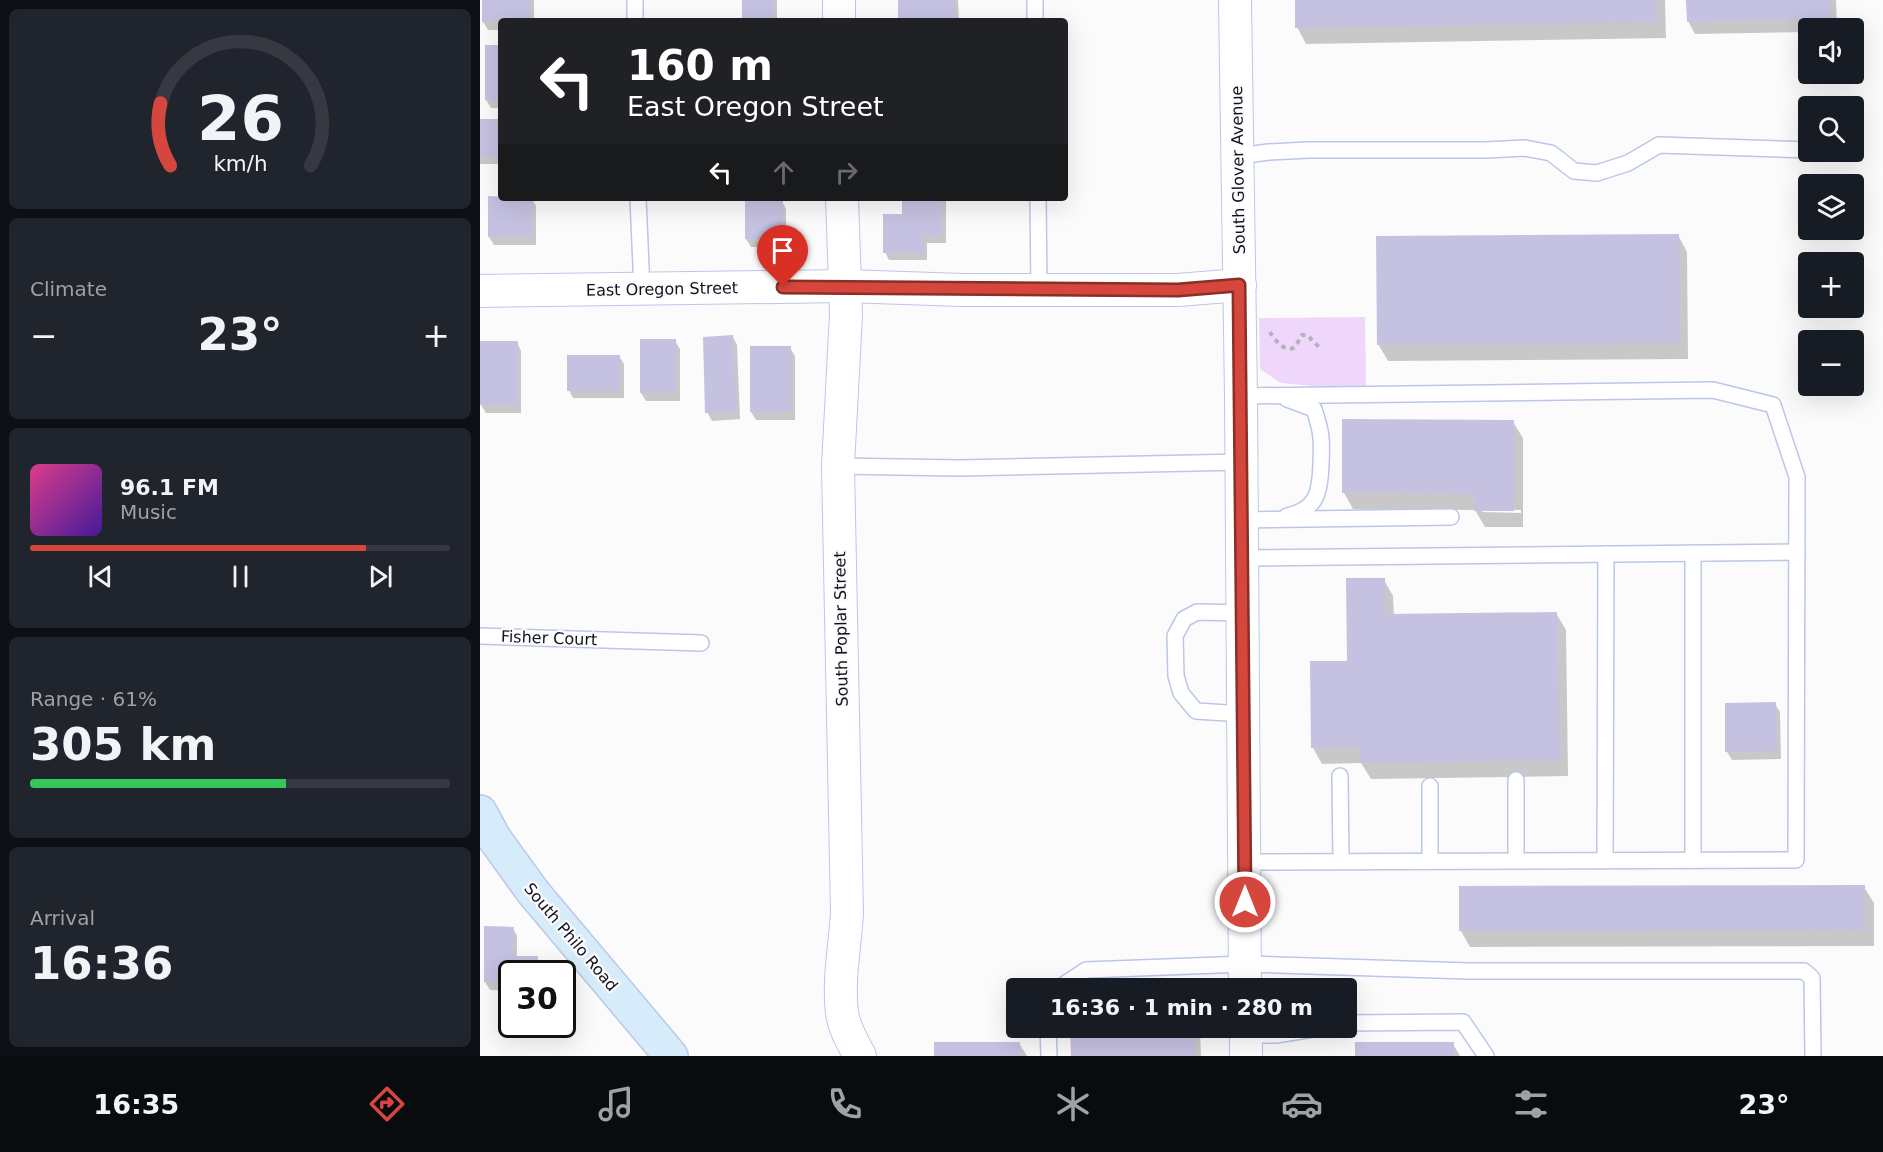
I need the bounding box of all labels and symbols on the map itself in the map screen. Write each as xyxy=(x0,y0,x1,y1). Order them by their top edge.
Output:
street label: South Glover Avenue xyxy=(1227,86,1249,254)
pin xyxy=(757,225,808,287)
street label: East Oregon Street xyxy=(586,278,738,300)
street label: South Poplar Street xyxy=(830,551,852,707)
street label: Fisher Court xyxy=(500,627,598,649)
position arrow xyxy=(1213,870,1277,934)
street label: South Philo Road xyxy=(520,879,622,995)
speed limit sign: 30 xyxy=(498,960,576,1038)

